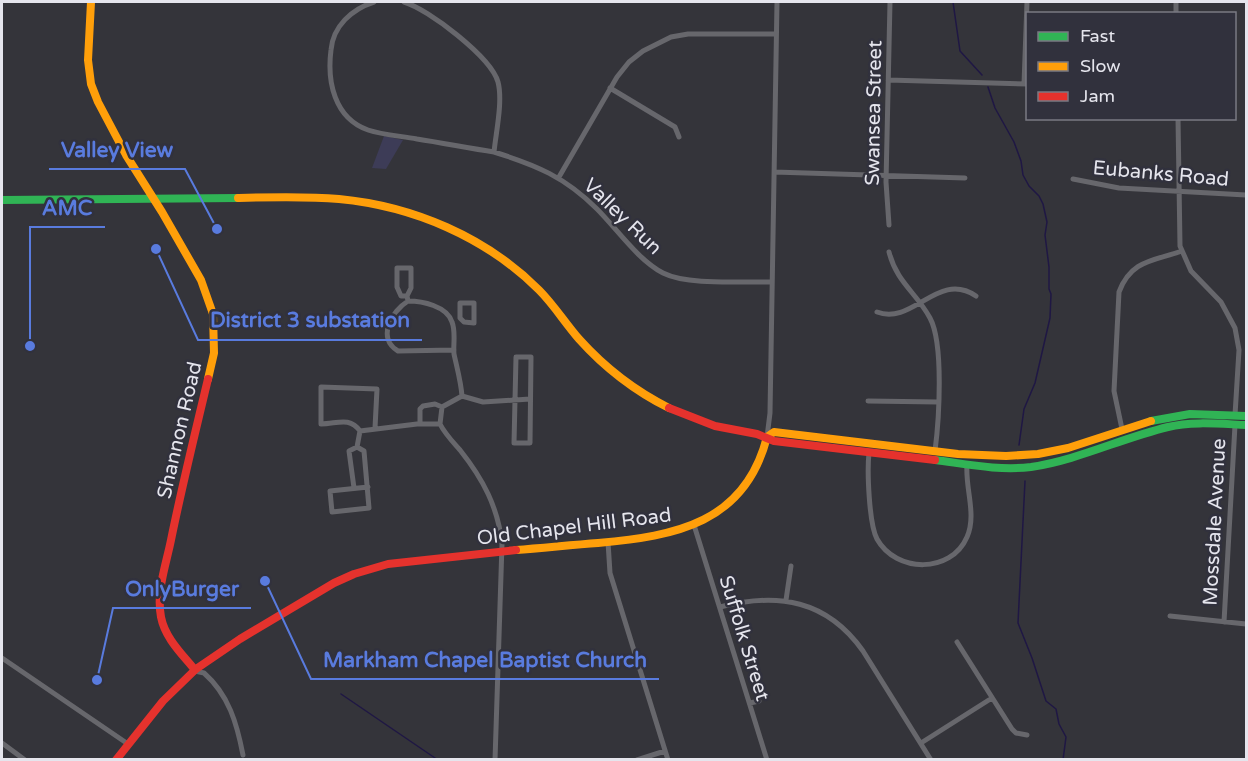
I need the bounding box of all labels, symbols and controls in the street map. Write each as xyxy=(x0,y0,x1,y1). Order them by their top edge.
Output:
legend xyxy=(1026,12,1236,120)
text: Fast xyxy=(1080,25,1115,47)
street label: Swansea Street xyxy=(861,40,887,186)
text: Slow xyxy=(1080,55,1121,77)
text: Jam xyxy=(1080,85,1115,107)
callout: Valley View xyxy=(49,130,185,169)
text: Valley View xyxy=(61,138,173,163)
street label: Eubanks Road xyxy=(1092,156,1230,192)
street label: Valley Run xyxy=(578,173,667,260)
callout: AMC xyxy=(30,188,105,227)
text: AMC xyxy=(42,196,93,221)
callout: District 3 substation xyxy=(198,301,422,340)
text: District 3 substation xyxy=(210,308,410,333)
street label: Shannon Road xyxy=(153,359,207,501)
street label: Mossdale Avenue xyxy=(1199,438,1231,606)
street label: Old Chapel Hill Road xyxy=(476,503,673,551)
callout: OnlyBurger xyxy=(113,569,251,608)
street label: Suffolk Street xyxy=(714,573,775,704)
text: OnlyBurger xyxy=(125,577,240,602)
callout: Markham Chapel Baptist Church xyxy=(311,640,659,679)
text: Markham Chapel Baptist Church xyxy=(323,648,647,673)

